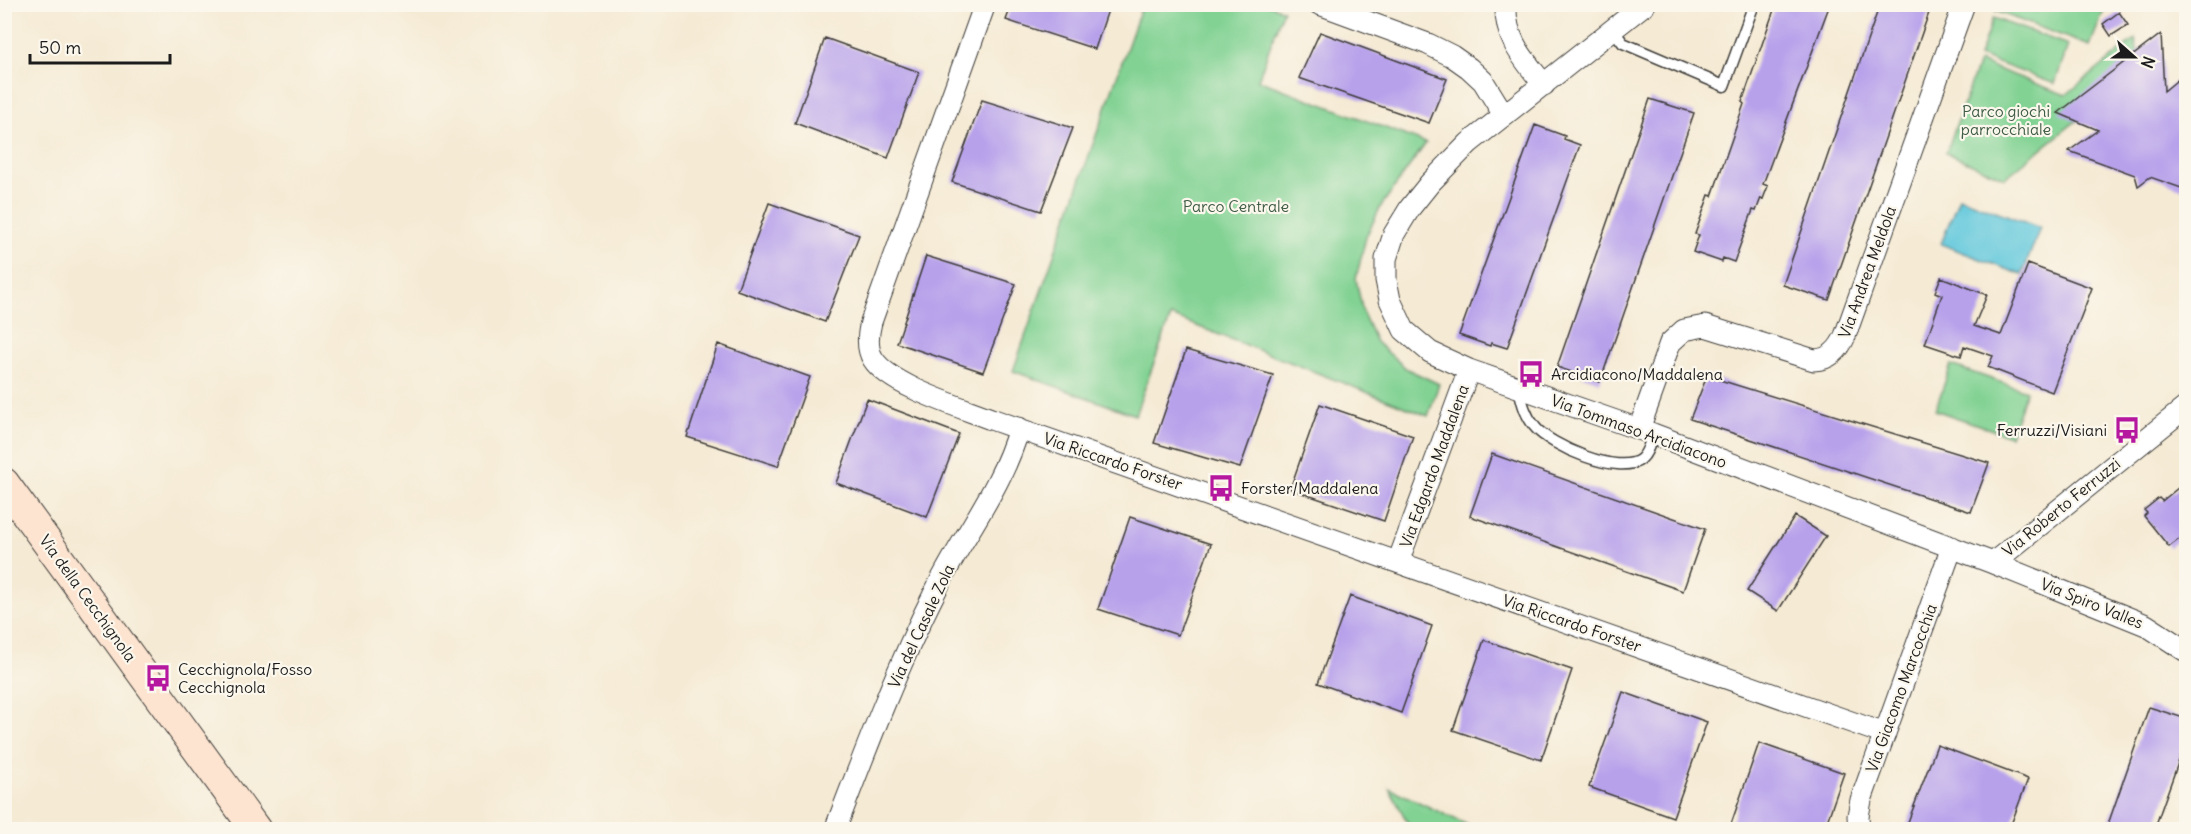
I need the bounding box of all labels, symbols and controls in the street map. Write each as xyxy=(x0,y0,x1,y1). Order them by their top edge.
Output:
scale bar xyxy=(30,27,170,65)
north arrow xyxy=(2104,27,2164,87)
text: 50 m xyxy=(39,36,81,59)
text: N xyxy=(2137,54,2159,71)
park label: Parco giochi parrocchiale xyxy=(1961,101,2051,139)
park label: Parco Centrale xyxy=(1183,196,1289,216)
street label: Via Andrea Meldola xyxy=(1834,203,1900,341)
bus stop icon: Arcidiacono/Maddalena xyxy=(1516,359,1546,389)
place label: Arcidiacono/Maddalena xyxy=(1551,364,1723,384)
street label: Via Edgardo Maddalena xyxy=(1395,382,1473,550)
street label: Via Tommaso Arcidiacono xyxy=(1548,390,1730,472)
bus stop icon: Ferruzzi/Visiani xyxy=(2112,415,2142,445)
place label: Ferruzzi/Visiani xyxy=(1997,420,2107,440)
street label: Via Riccardo Forster xyxy=(1041,428,1185,494)
street label: Via Roberto Ferruzzi xyxy=(1998,453,2124,561)
bus stop icon: Forster/Maddalena xyxy=(1206,473,1236,503)
place label: Forster/Maddalena xyxy=(1241,478,1378,498)
street label: Via della Cecchignola xyxy=(35,531,141,665)
street label: Via del Casale Zola xyxy=(884,561,958,691)
street label: Via Spiro Valles xyxy=(2038,573,2146,633)
street label: Via Riccardo Forster xyxy=(1500,590,1644,656)
street label: Via Giacomo Marcocchia xyxy=(1861,601,1941,775)
place label: Cecchignola/Fosso Cecchignola xyxy=(178,659,312,697)
bus stop icon: Cecchignola/Fosso Cecchignola xyxy=(143,663,173,693)

